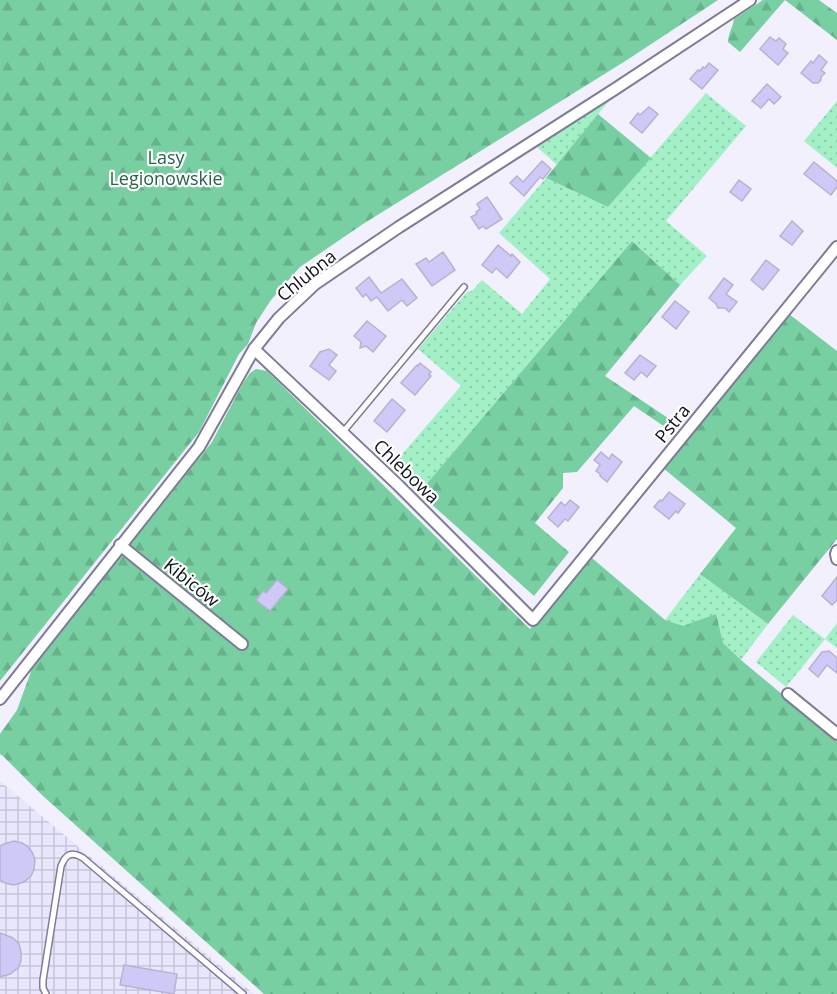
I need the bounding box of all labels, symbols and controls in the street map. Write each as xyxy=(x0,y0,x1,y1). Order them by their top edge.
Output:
park label: Lasy Legionowskie xyxy=(109,145,223,190)
street label: Chlubna xyxy=(271,244,341,306)
street label: Pstra xyxy=(649,399,695,447)
street label: Chlebowa xyxy=(369,434,445,508)
street label: Kibiców xyxy=(159,552,225,612)

